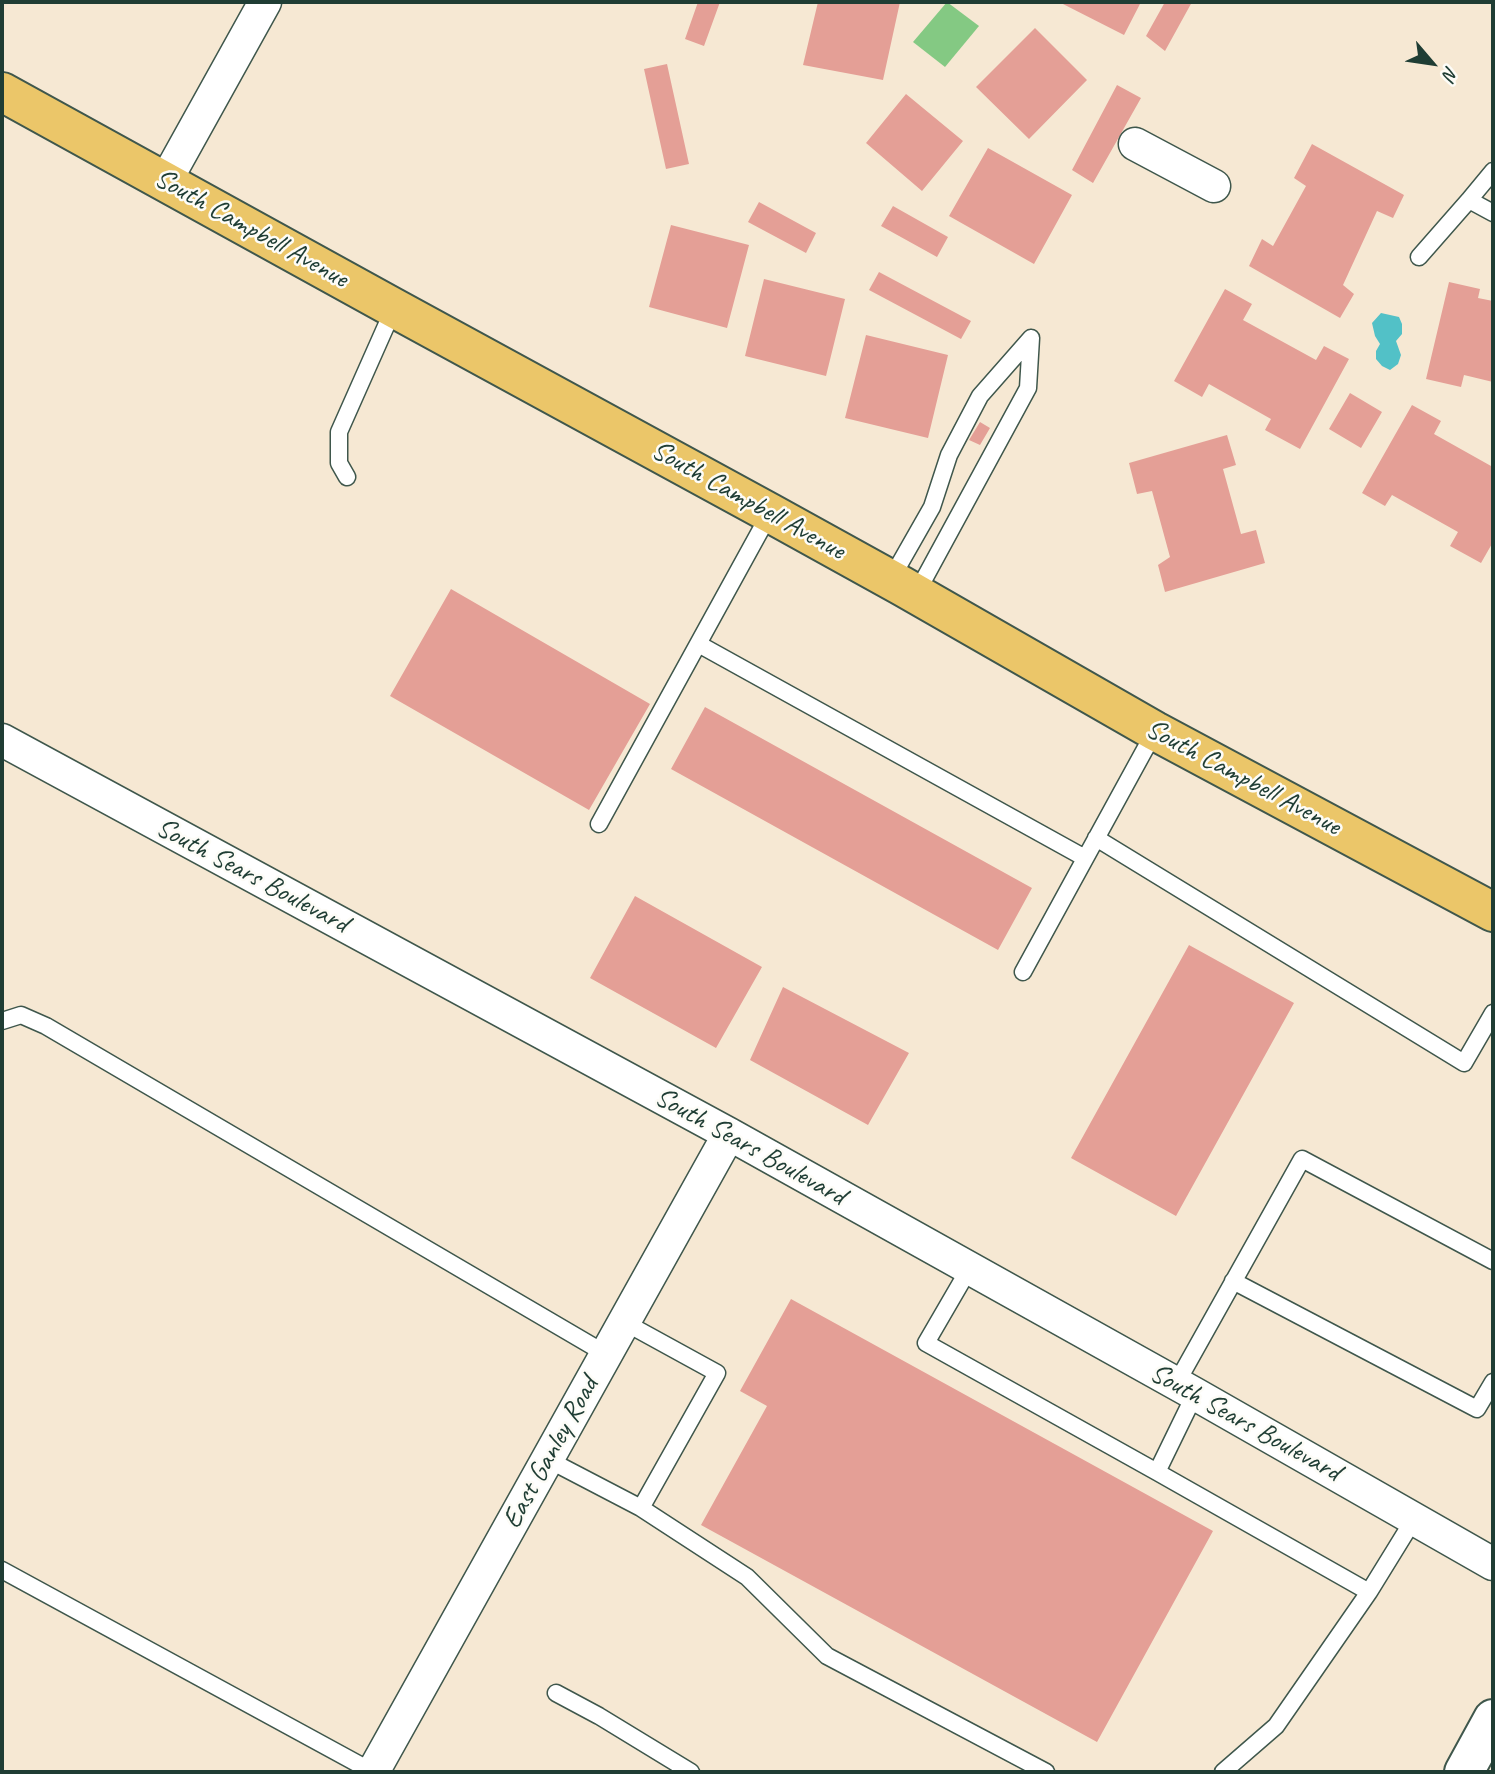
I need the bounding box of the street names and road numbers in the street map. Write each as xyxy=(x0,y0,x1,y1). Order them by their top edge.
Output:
street label: South Campbell Avenue xyxy=(148,162,354,296)
street label: South Campbell Avenue xyxy=(645,434,851,568)
street label: South Campbell Avenue xyxy=(1140,712,1346,844)
street label: South Sears Boulevard xyxy=(150,811,354,941)
street label: South Sears Boulevard xyxy=(649,1081,851,1213)
street label: South Sears Boulevard xyxy=(1144,1357,1346,1489)
street label: East Ganley Road xyxy=(496,1371,606,1535)

